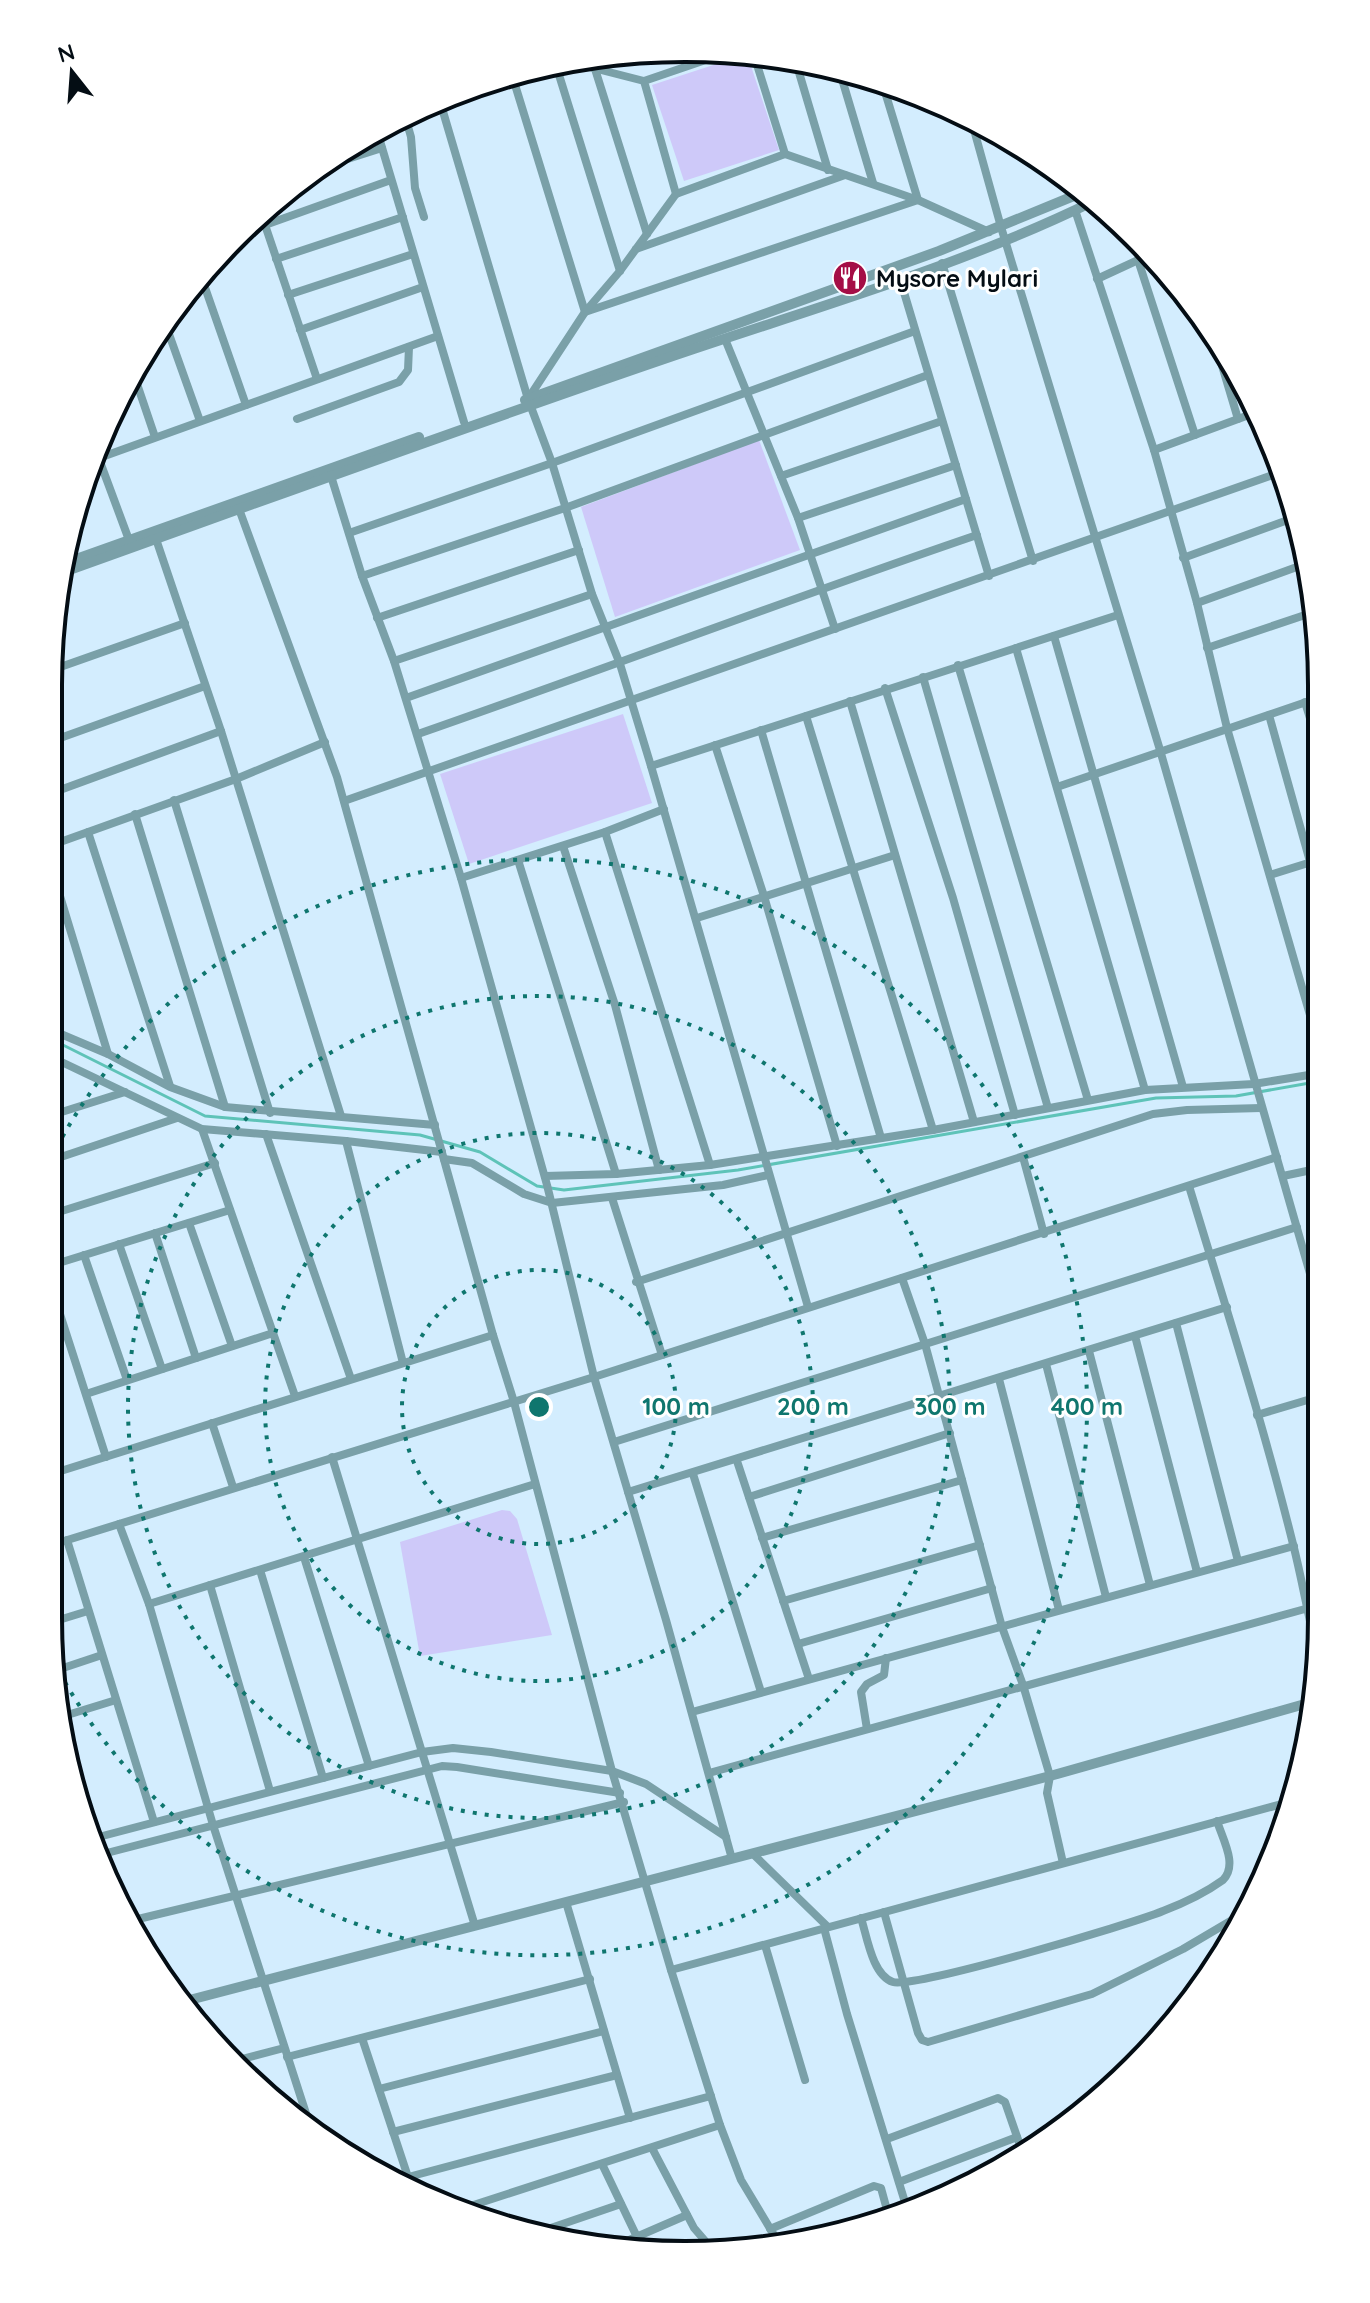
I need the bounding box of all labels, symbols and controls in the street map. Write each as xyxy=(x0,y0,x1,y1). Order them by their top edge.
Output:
north arrow xyxy=(32,32,112,112)
text: N xyxy=(54,37,78,69)
restaurant icon: Mysore Mylari xyxy=(831,259,869,297)
place label: Mysore Mylari xyxy=(876,263,1038,293)
text: 100 m xyxy=(642,1391,710,1421)
text: 200 m xyxy=(777,1391,849,1421)
text: 300 m xyxy=(914,1391,986,1421)
text: 400 m xyxy=(1051,1391,1123,1421)
centre of rings xyxy=(525,1393,553,1421)

